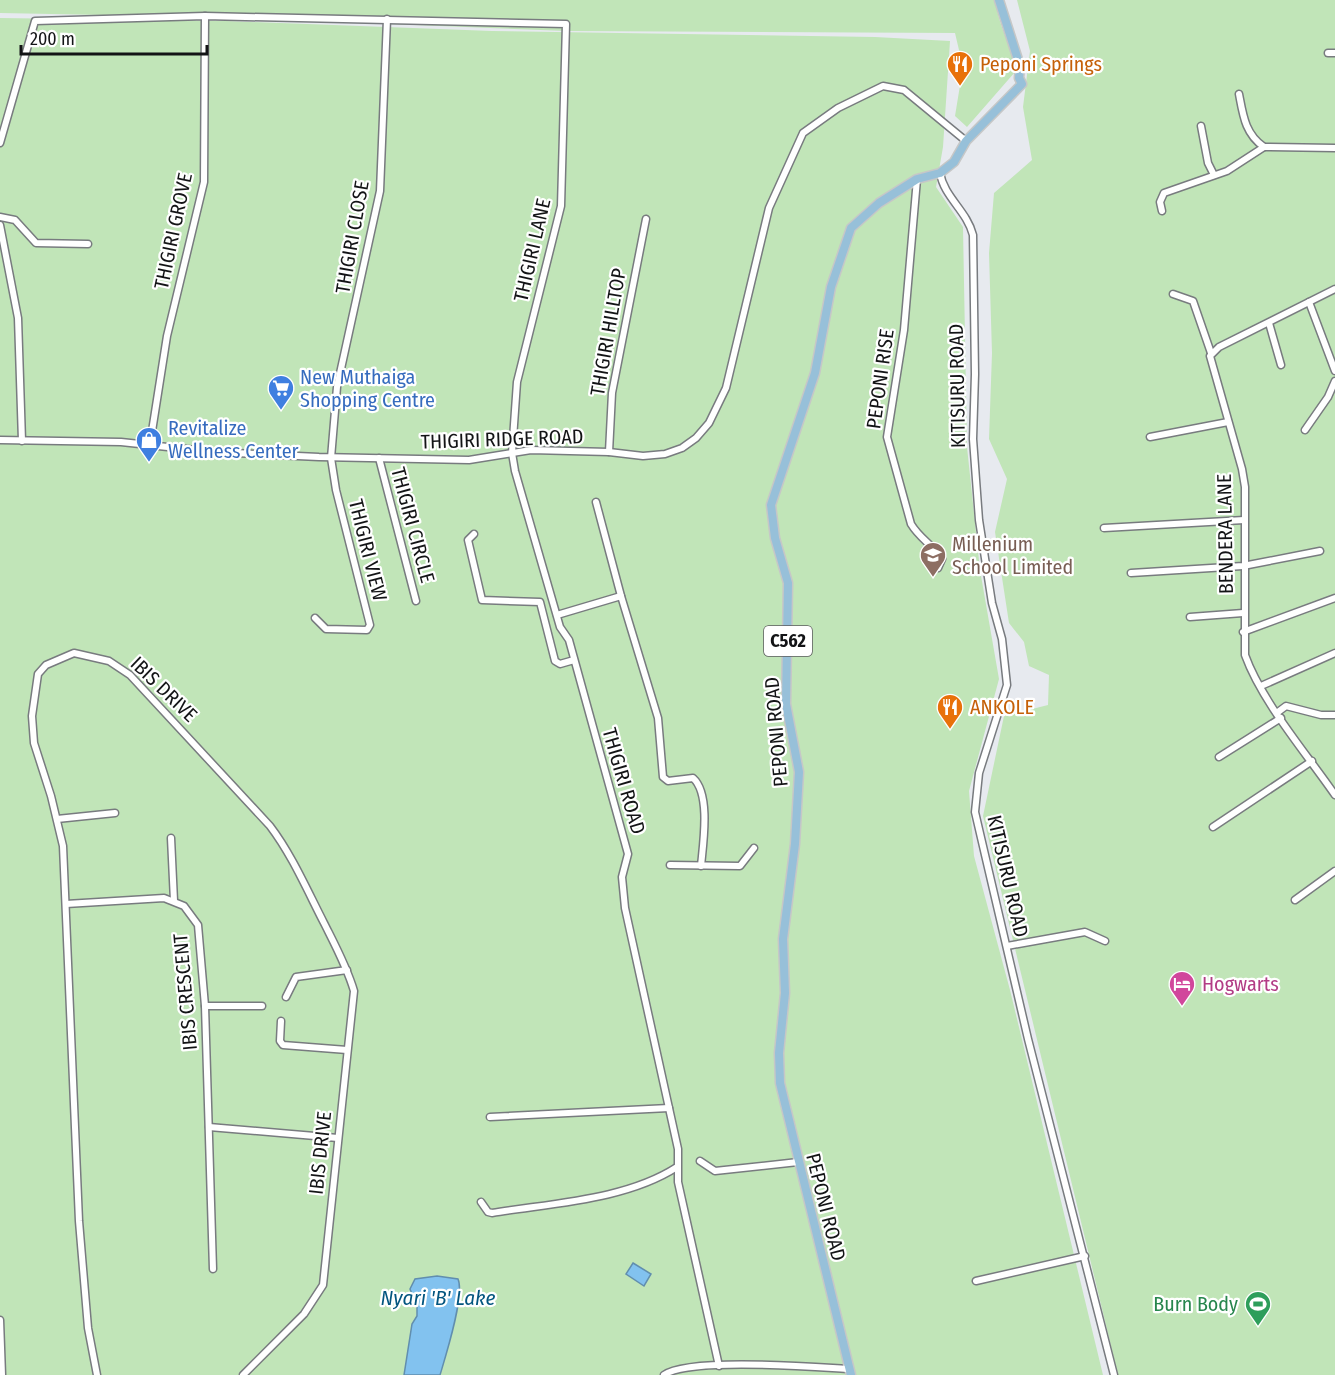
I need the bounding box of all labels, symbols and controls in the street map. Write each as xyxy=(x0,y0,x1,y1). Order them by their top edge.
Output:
scale bar xyxy=(21,18,207,56)
text: 200 m xyxy=(30,28,75,50)
restaurant icon: Peponi Springs xyxy=(945,49,975,87)
place label: Peponi Springs xyxy=(980,52,1102,76)
street label: THIGIRI GROVE xyxy=(149,171,197,291)
street label: THIGIRI CLOSE xyxy=(330,179,374,295)
street label: THIGIRI LANE xyxy=(508,196,556,304)
street label: THIGIRI HILLTOP xyxy=(585,266,631,398)
street label: KITISURU ROAD xyxy=(944,324,970,448)
street label: PEPONI RISE xyxy=(861,328,899,430)
place label: New Muthaiga Shopping Centre xyxy=(300,365,435,412)
supermarket icon: New Muthaiga Shopping Centre xyxy=(266,373,296,411)
place label: Revitalize Wellness Center xyxy=(168,416,299,463)
street label: THIGIRI RIDGE ROAD xyxy=(420,424,584,454)
shop icon: Revitalize Wellness Center xyxy=(134,425,164,463)
street label: THIGIRI CIRCLE xyxy=(386,465,440,585)
street label: BENDERA LANE xyxy=(1212,474,1238,594)
street label: THIGIRI VIEW xyxy=(344,497,392,603)
place label: Millenium School Limited xyxy=(952,532,1073,579)
school or university icon: Millenium School Limited xyxy=(918,540,948,578)
road number: C562 xyxy=(764,626,812,656)
street label: IBIS DRIVE xyxy=(126,651,202,727)
street label: PEPONI ROAD xyxy=(759,676,793,788)
restaurant icon: ANKOLE xyxy=(935,692,965,730)
place label: ANKOLE xyxy=(970,695,1034,719)
street label: THIGIRI ROAD xyxy=(597,725,651,837)
street label: KITISURU ROAD xyxy=(982,813,1034,939)
street label: IBIS CRESCENT xyxy=(168,932,202,1051)
hotel icon: Hogwarts xyxy=(1167,969,1197,1007)
place label: Hogwarts xyxy=(1202,972,1279,996)
street label: IBIS DRIVE xyxy=(304,1110,336,1196)
street label: PEPONI ROAD xyxy=(801,1151,851,1263)
water label: Nyari 'B' Lake xyxy=(381,1285,495,1311)
sports icon: Burn Body xyxy=(1243,1289,1273,1327)
place label: Burn Body xyxy=(1153,1292,1238,1316)

